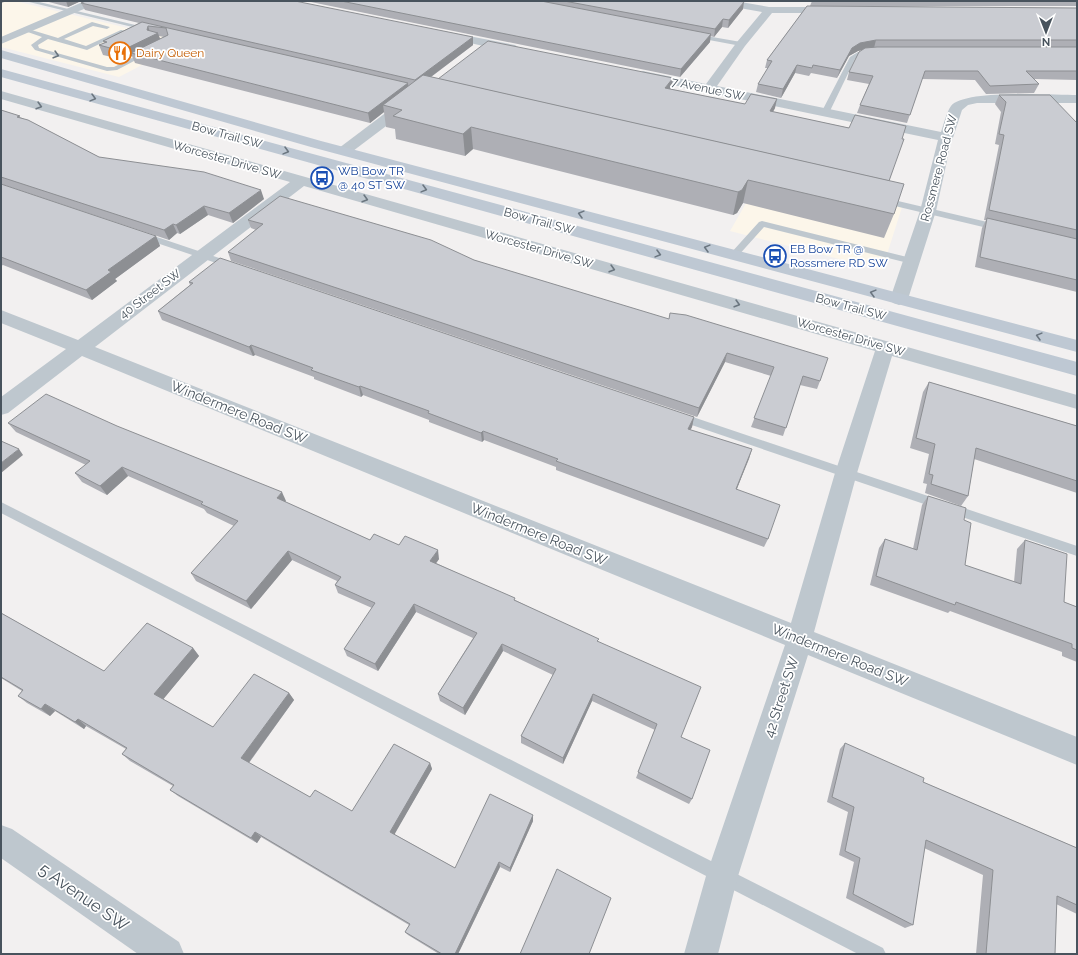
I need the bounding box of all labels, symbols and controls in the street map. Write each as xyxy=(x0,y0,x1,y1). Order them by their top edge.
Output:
north arrow xyxy=(1026,12,1066,52)
text: N xyxy=(1042,35,1050,48)
restaurant icon: Dairy Queen xyxy=(107,40,133,66)
place label: Dairy Queen xyxy=(136,46,204,60)
one-way arrow xyxy=(53,50,60,59)
street label: 7 Avenue SW xyxy=(670,74,746,104)
one-way arrow xyxy=(89,94,96,102)
one-way arrow xyxy=(35,101,42,110)
street label: Rossmere Road SW xyxy=(918,113,960,223)
street label: Bow Trail SW xyxy=(190,119,264,151)
street label: Worcester Drive SW xyxy=(171,138,283,182)
one-way arrow xyxy=(282,146,289,155)
place label: WB Bow TR @ 40 ST SW xyxy=(338,164,405,192)
bus stop icon: WB Bow TR @ 40 ST SW xyxy=(309,165,335,191)
one-way arrow xyxy=(421,185,428,193)
one-way arrow xyxy=(362,195,369,203)
street label: Bow Trail SW xyxy=(502,205,576,237)
one-way arrow xyxy=(578,210,585,219)
street label: Worcester Drive SW xyxy=(483,227,595,271)
place label: EB Bow TR @ Rossmere RD SW xyxy=(790,242,888,270)
bus stop icon: EB Bow TR @ Rossmere RD SW xyxy=(762,243,788,269)
one-way arrow xyxy=(704,244,711,253)
one-way arrow xyxy=(654,249,661,258)
one-way arrow xyxy=(608,264,615,273)
street label: 40 Street SW xyxy=(117,266,184,322)
one-way arrow xyxy=(870,289,876,297)
street label: Bow Trail SW xyxy=(814,291,888,323)
one-way arrow xyxy=(734,300,740,308)
street label: Worcester Drive SW xyxy=(795,315,907,359)
one-way arrow xyxy=(1036,333,1043,341)
street label: Windermere Road SW xyxy=(169,377,310,447)
street label: Windermere Road SW xyxy=(469,499,610,569)
street label: Windermere Road SW xyxy=(770,620,911,690)
street label: 42 Street SW xyxy=(760,654,802,739)
street label: 5 Avenue SW xyxy=(35,859,133,935)

